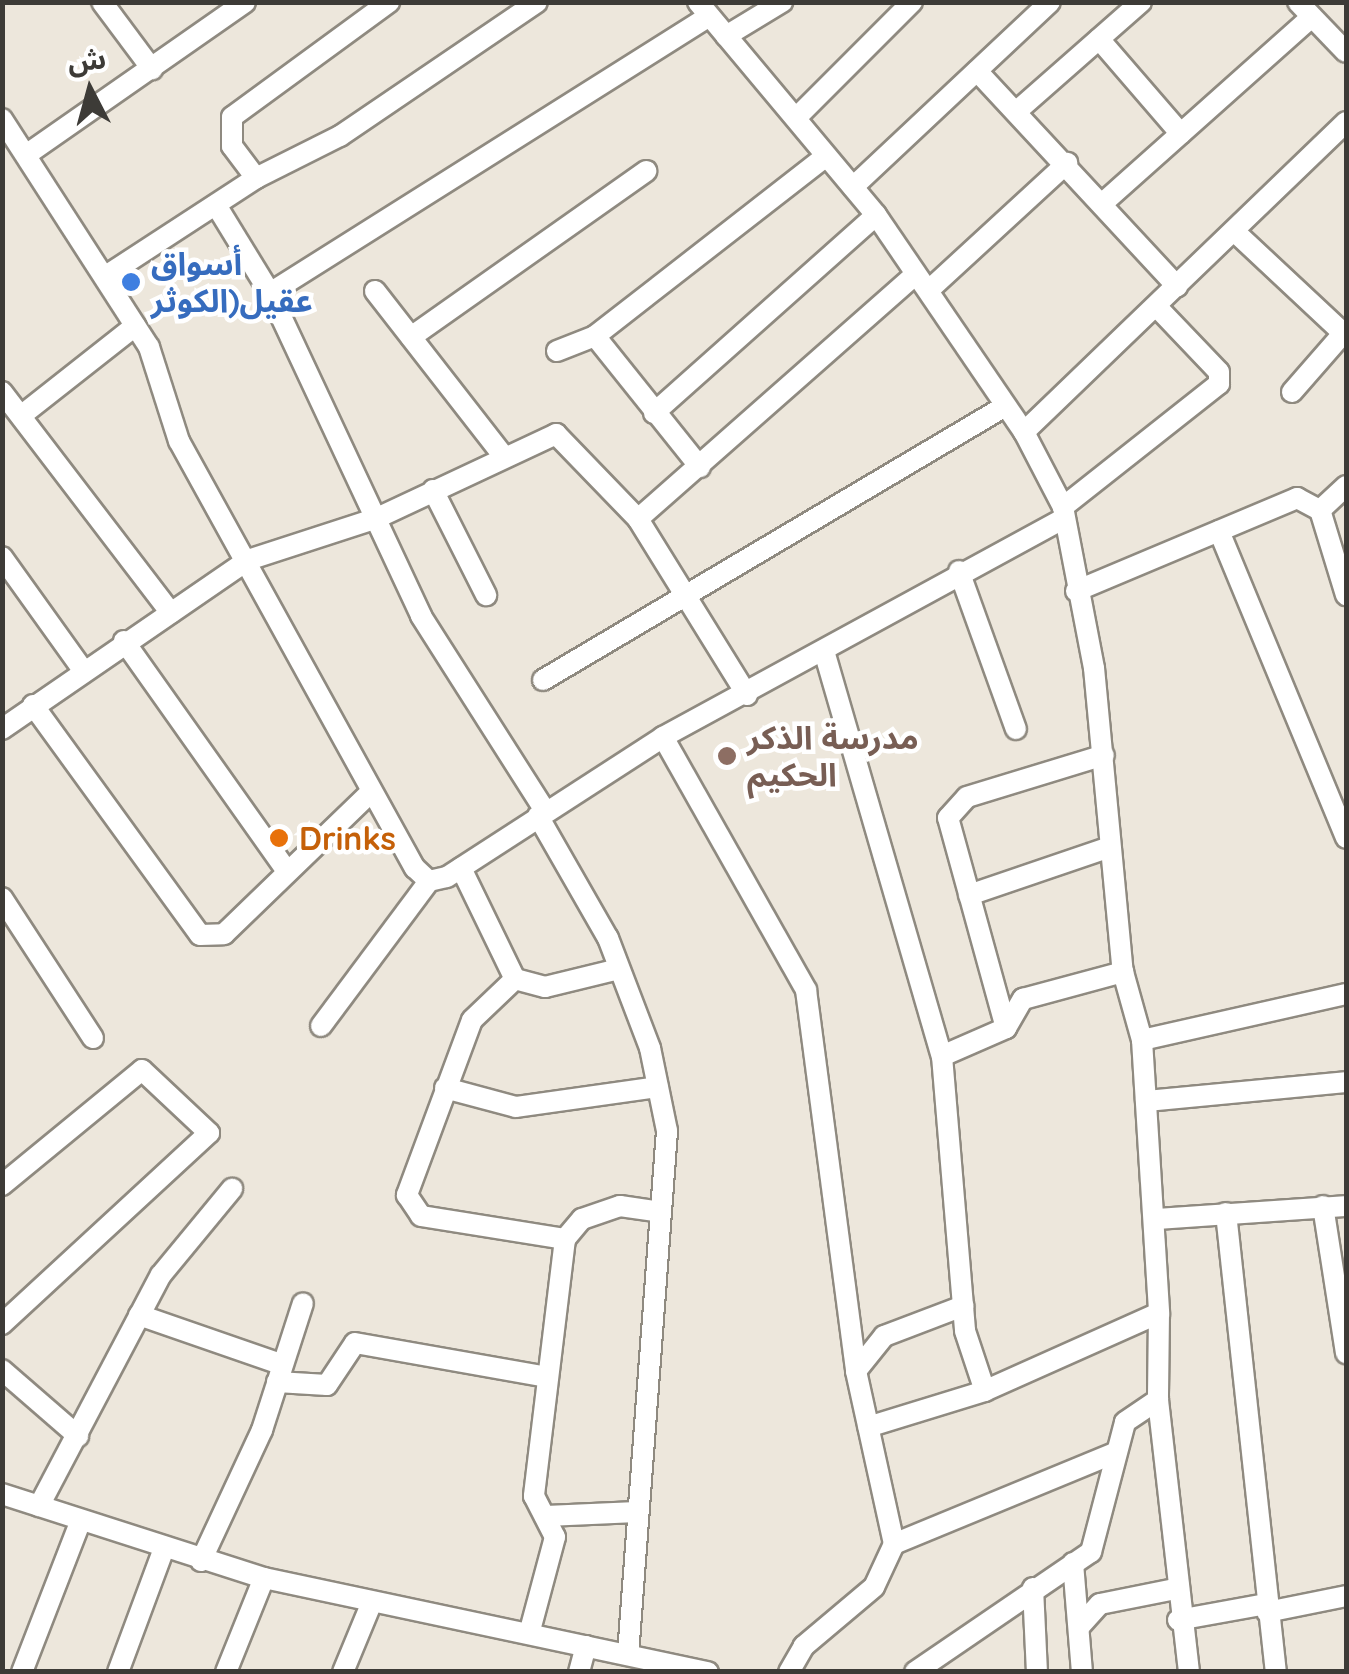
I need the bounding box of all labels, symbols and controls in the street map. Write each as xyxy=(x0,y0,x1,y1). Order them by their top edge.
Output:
north arrow xyxy=(40,40,140,140)
text: ش xyxy=(66,40,108,79)
place label: أسواق عقيل(الكوثر xyxy=(151,245,313,320)
marker: أسواق عقيل(الكوثر xyxy=(120,271,142,293)
place label: مدرسة الذكر الحكيم xyxy=(747,719,919,794)
marker: مدرسة الذكر الحكيم xyxy=(716,745,738,767)
place label: Drinks xyxy=(299,819,396,857)
marker: Drinks xyxy=(268,827,290,849)

